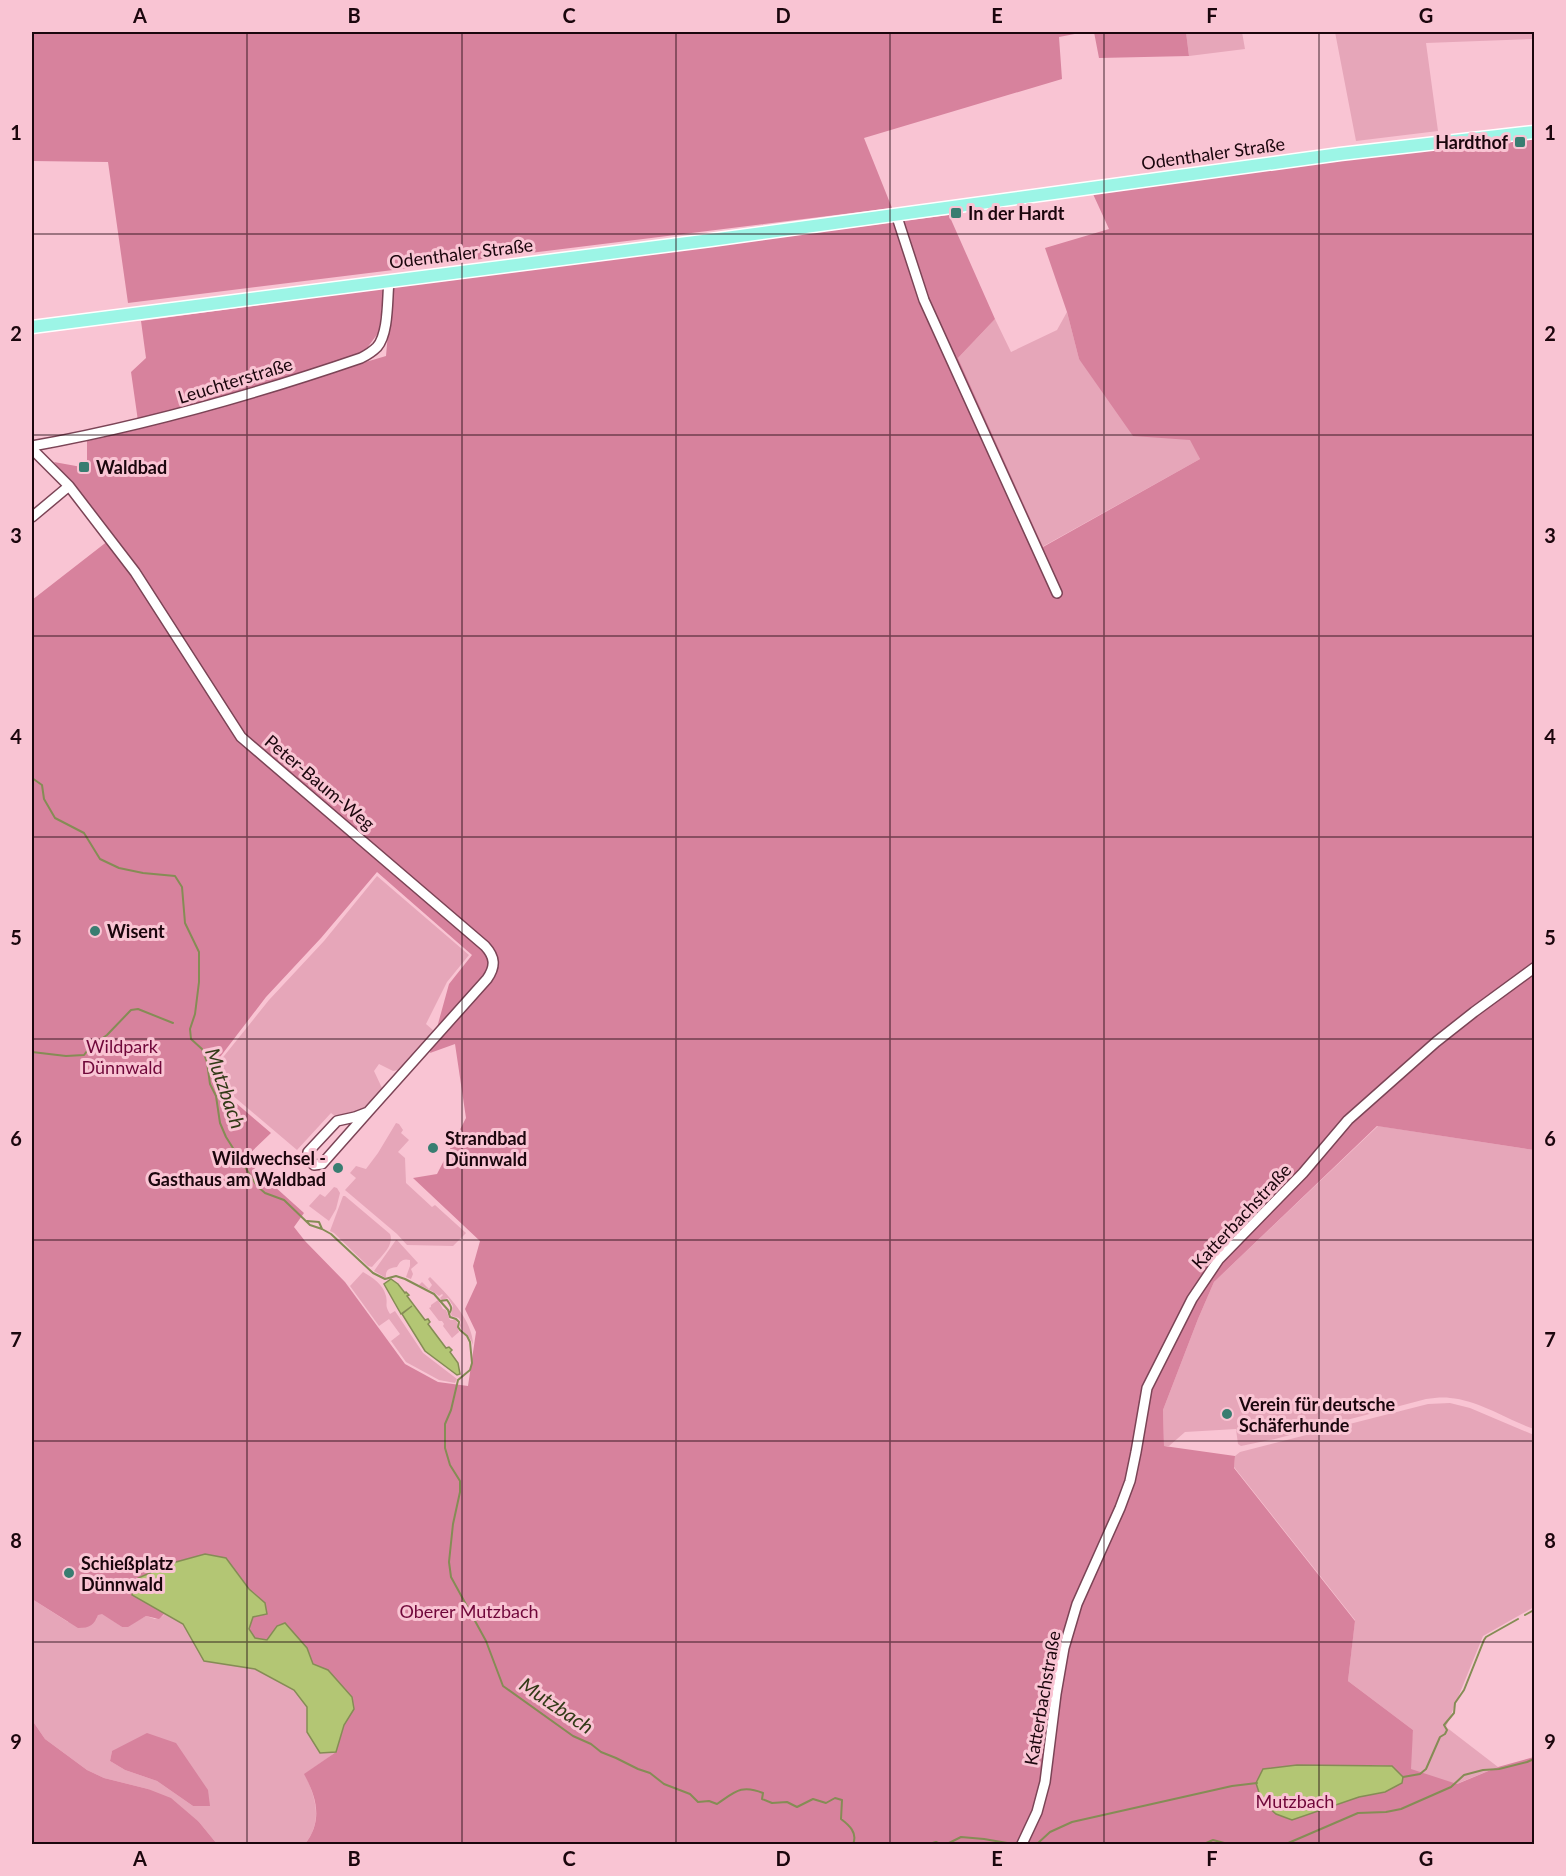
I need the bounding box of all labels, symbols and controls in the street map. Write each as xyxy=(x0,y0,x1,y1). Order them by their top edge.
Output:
text: A xyxy=(132,3,147,27)
text: B xyxy=(347,3,361,27)
text: C xyxy=(562,3,576,27)
text: D xyxy=(775,3,791,27)
text: E xyxy=(991,3,1003,27)
text: F xyxy=(1206,3,1218,27)
text: G xyxy=(1419,3,1433,27)
text: 1 xyxy=(10,120,22,144)
text: 1 xyxy=(1544,120,1556,144)
place label: Hardthof xyxy=(1435,131,1509,153)
street label: Odenthaler Straße xyxy=(1140,132,1286,174)
marker: Hardthof xyxy=(1513,135,1527,149)
place label: In der Hardt xyxy=(968,202,1065,224)
marker: In der Hardt xyxy=(949,206,963,220)
street label: Odenthaler Straße xyxy=(388,233,534,273)
text: 2 xyxy=(10,321,22,345)
text: 2 xyxy=(1544,321,1556,345)
street label: Leuchterstraße xyxy=(175,352,295,408)
place label: Waldbad xyxy=(96,456,167,478)
marker: Waldbad xyxy=(77,460,91,474)
text: 3 xyxy=(10,523,22,547)
text: 3 xyxy=(1544,523,1556,547)
text: 4 xyxy=(10,724,22,748)
text: 4 xyxy=(1544,724,1556,748)
street label: Peter-Baum-Weg xyxy=(261,730,379,834)
place label: Wisent xyxy=(107,920,165,942)
marker: Wisent xyxy=(88,924,102,938)
text: 5 xyxy=(10,925,22,949)
text: 5 xyxy=(1544,925,1556,949)
park label: Wildpark Dünnwald xyxy=(82,1035,162,1078)
water label: Mutzbach xyxy=(201,1045,251,1131)
text: 6 xyxy=(10,1126,22,1150)
text: 6 xyxy=(1544,1126,1556,1150)
place label: Strandbad Dünnwald xyxy=(445,1127,527,1170)
marker: Strandbad Dünnwald xyxy=(426,1141,440,1155)
place label: Wildwechsel - Gasthaus am Waldbad xyxy=(148,1147,326,1190)
street label: Katterbachstraße xyxy=(1187,1159,1295,1273)
marker: Wildwechsel - Gasthaus am Waldbad xyxy=(331,1161,345,1175)
text: 7 xyxy=(10,1327,22,1351)
text: 7 xyxy=(1544,1327,1556,1351)
place label: Verein für deutsche Schäferhunde xyxy=(1238,1393,1396,1436)
marker: Verein für deutsche Schäferhunde xyxy=(1220,1407,1234,1421)
text: 8 xyxy=(10,1528,22,1552)
text: 8 xyxy=(1544,1528,1556,1552)
place label: Schießplatz Dünnwald xyxy=(81,1552,173,1595)
marker: Schießplatz Dünnwald xyxy=(62,1566,76,1580)
park label: Oberer Mutzbach xyxy=(399,1600,539,1622)
street label: Katterbachstraße xyxy=(1019,1629,1065,1767)
water label: Mutzbach xyxy=(516,1672,598,1738)
text: 9 xyxy=(10,1729,22,1753)
text: 9 xyxy=(1544,1729,1556,1753)
park label: Mutzbach xyxy=(1256,1790,1334,1812)
text: A xyxy=(132,1846,147,1870)
text: B xyxy=(347,1846,361,1870)
text: C xyxy=(562,1846,576,1870)
text: D xyxy=(775,1846,791,1870)
text: E xyxy=(991,1846,1003,1870)
text: F xyxy=(1206,1846,1218,1870)
text: G xyxy=(1419,1846,1433,1870)

